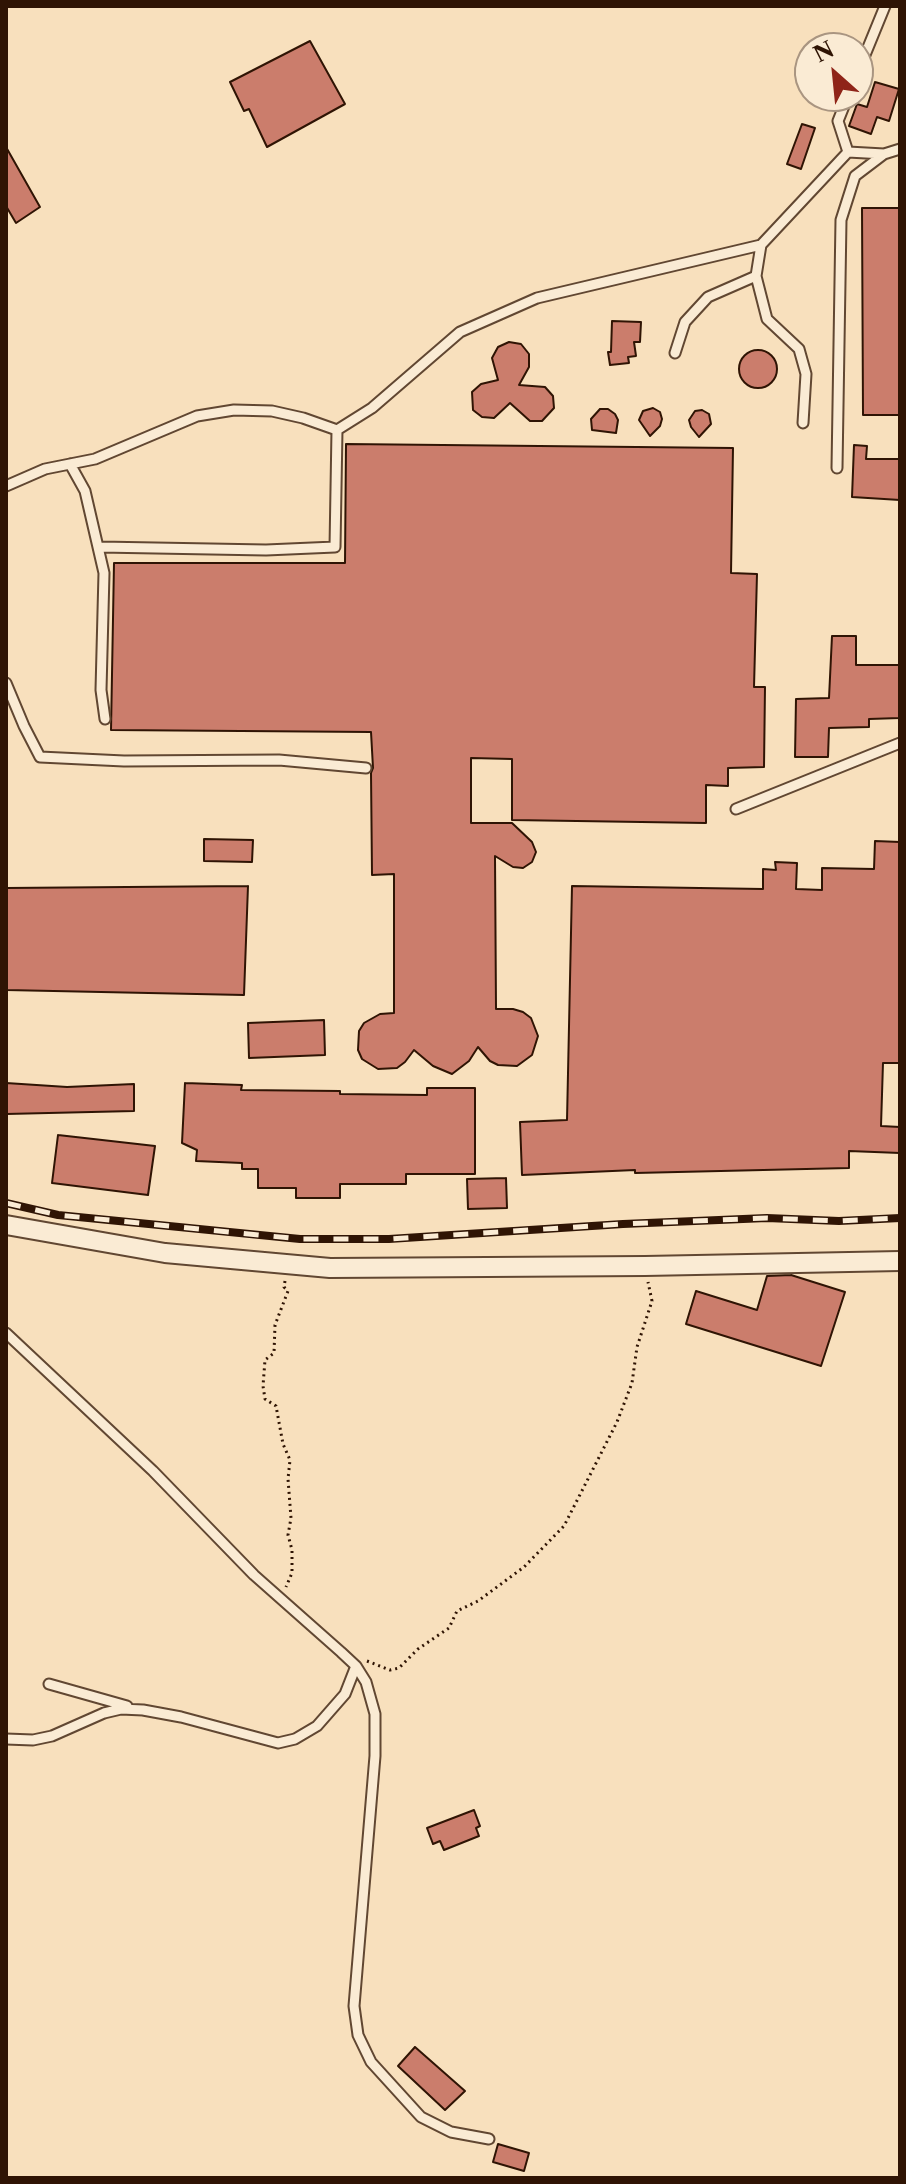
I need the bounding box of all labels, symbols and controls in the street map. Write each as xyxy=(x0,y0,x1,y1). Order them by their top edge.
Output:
north arrow xyxy=(794,32,874,112)
text: N xyxy=(809,36,838,68)

